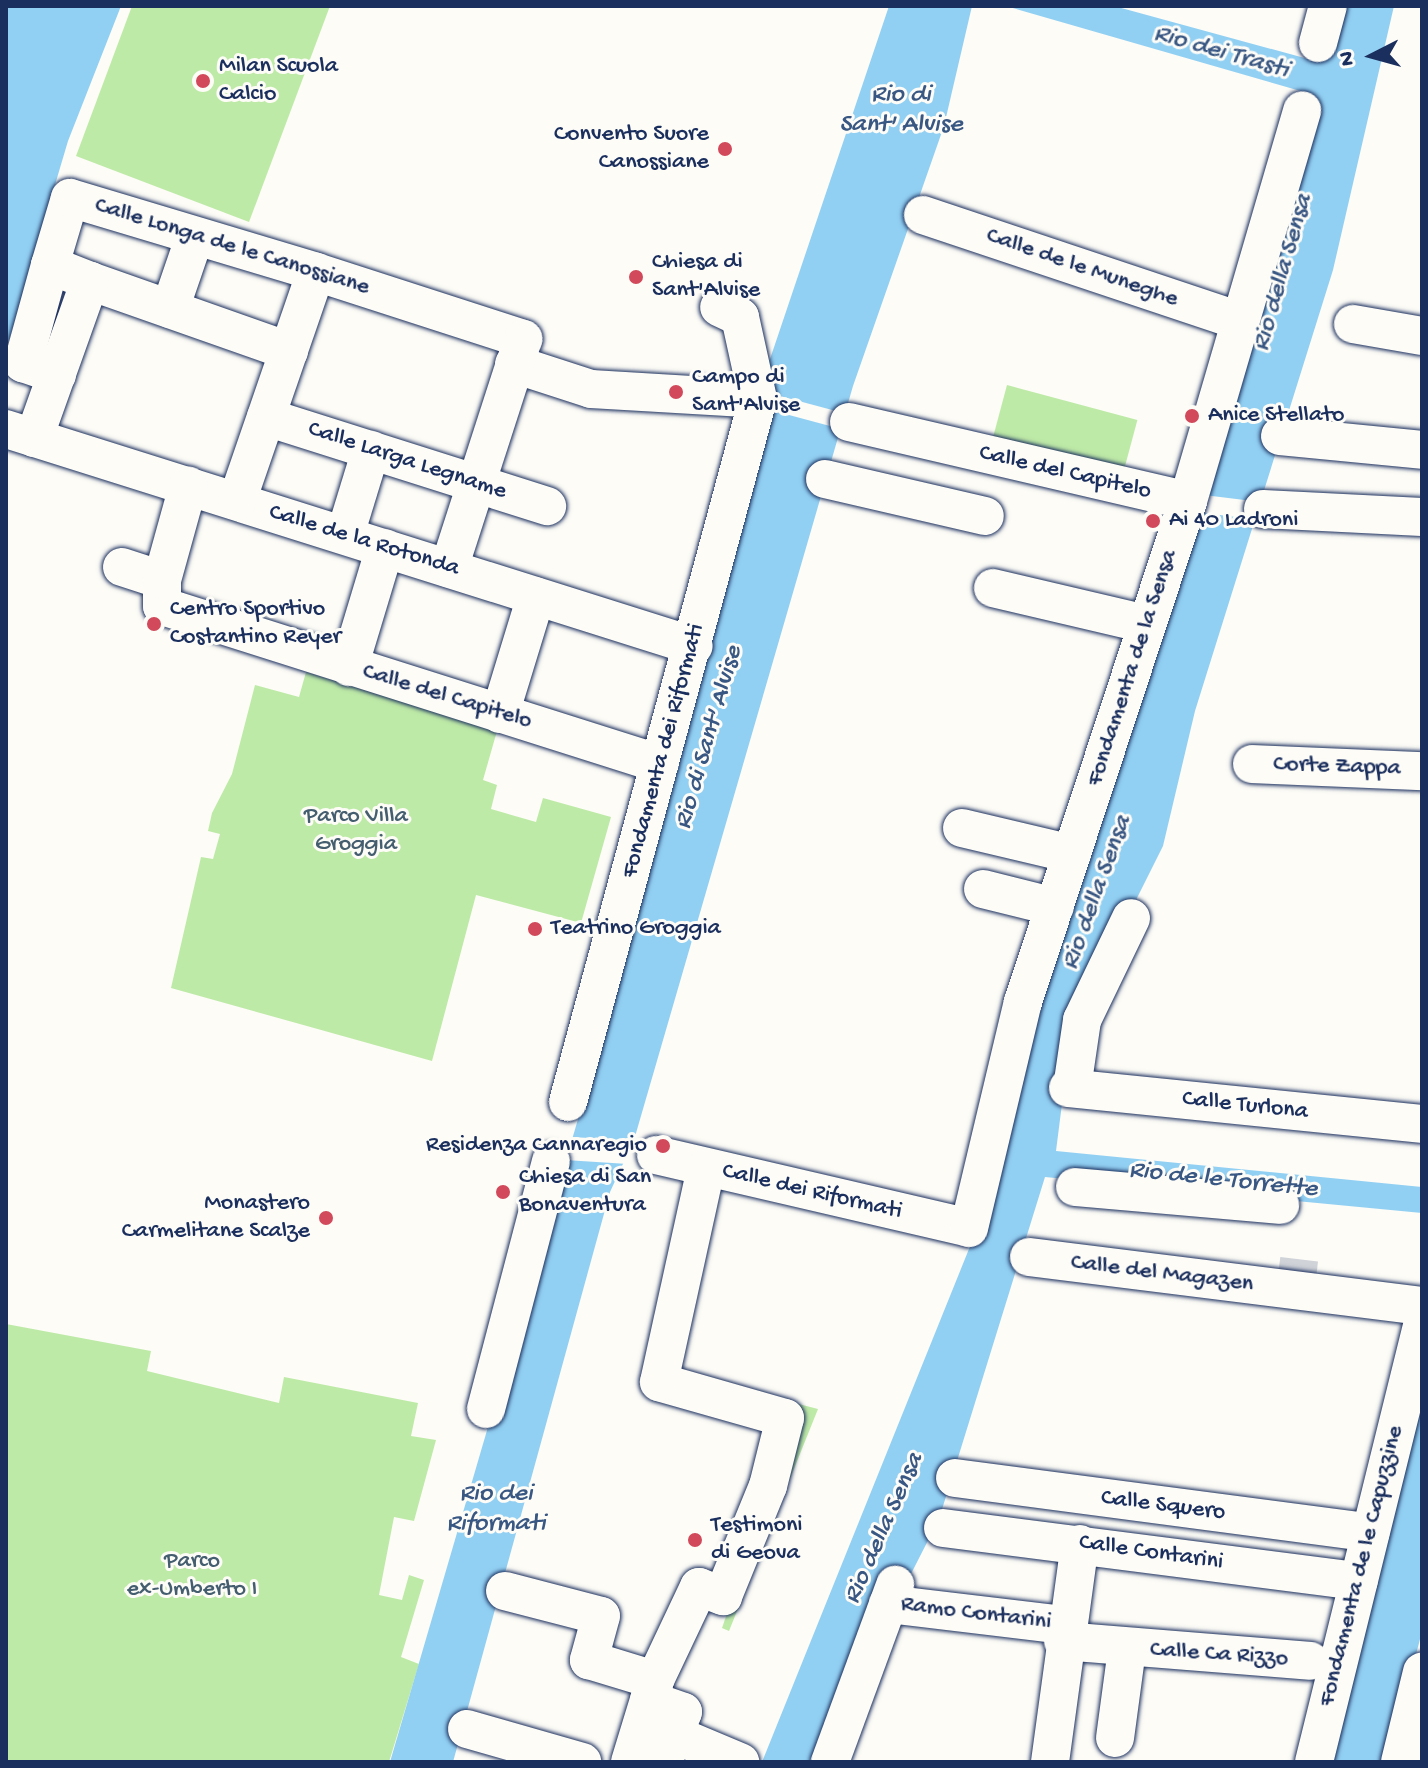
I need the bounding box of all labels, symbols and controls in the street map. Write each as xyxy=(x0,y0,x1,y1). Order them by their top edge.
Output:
north arrow xyxy=(1332,16,1412,96)
water label: Rio dei Trasti xyxy=(1150,19,1292,87)
text: N xyxy=(1334,50,1362,67)
place label: Milan Scuola Calcio xyxy=(219,53,338,109)
marker: Milan Scuola Calcio xyxy=(194,72,212,90)
water label: Rio di Sant' Alvise xyxy=(839,80,963,142)
place label: Convento Suore Canossiane xyxy=(554,121,709,177)
marker: Convento Suore Canossiane xyxy=(716,140,734,158)
street label: Calle Longa de le Canossiane xyxy=(91,191,373,303)
water label: Rio della Sensa xyxy=(1247,191,1321,355)
street label: Calle de le Muneghe xyxy=(982,222,1182,314)
place label: Chiesa di Sant'Alvise xyxy=(652,249,760,305)
marker: Chiesa di Sant'Alvise xyxy=(627,268,645,286)
place label: Campo di Sant'Alvise xyxy=(692,364,800,420)
marker: Campo di Sant'Alvise xyxy=(667,383,685,401)
place label: Anice Stellato xyxy=(1208,402,1344,430)
marker: Anice Stellato xyxy=(1183,407,1201,425)
street label: Calle Larga Legname xyxy=(304,415,510,507)
street label: Calle del Capitelo xyxy=(976,439,1154,507)
street label: Calle de la Rotonda xyxy=(265,498,463,584)
place label: Ai 40 Ladroni xyxy=(1169,507,1298,535)
marker: Ai 40 Ladroni xyxy=(1144,512,1162,530)
street label: Fondamenta de la Sensa xyxy=(1081,546,1185,790)
place label: Centro Sportivo Costantino Reyer xyxy=(170,596,341,652)
marker: Centro Sportivo Costantino Reyer xyxy=(145,615,163,633)
street label: Fondamenta dei Riformati xyxy=(616,621,712,881)
water label: Rio di Sant' Alvise xyxy=(669,643,751,833)
street label: Calle del Capitelo xyxy=(359,658,535,736)
street label: Corte Zappa xyxy=(1273,750,1401,784)
park label: Parco Villa Groggia xyxy=(304,803,408,859)
water label: Rio della Sensa xyxy=(1056,812,1140,974)
place label: Teatrino Groggia xyxy=(551,915,721,943)
marker: Teatrino Groggia xyxy=(526,920,544,938)
street label: Calle Turlona xyxy=(1181,1085,1309,1127)
place label: Residenza Cannaregio xyxy=(426,1132,647,1160)
marker: Residenza Cannaregio xyxy=(654,1137,672,1155)
water label: Rio de le Torrette xyxy=(1127,1156,1319,1206)
street label: Calle dei Riformati xyxy=(719,1157,905,1227)
place label: Chiesa di San Bonaventura xyxy=(519,1164,651,1220)
marker: Chiesa di San Bonaventura xyxy=(494,1183,512,1201)
place label: Monastero Carmelitane Scalze xyxy=(122,1190,310,1246)
marker: Monastero Carmelitane Scalze xyxy=(317,1209,335,1227)
street label: Calle del Magazen xyxy=(1069,1249,1255,1299)
street label: Fondamenta de le Capuzzine xyxy=(1313,1423,1411,1709)
water label: Rio della Sensa xyxy=(838,1449,932,1609)
water label: Rio dei Riformati xyxy=(446,1479,546,1540)
street label: Calle Squero xyxy=(1099,1484,1227,1528)
place label: Testimoni di Geova xyxy=(711,1512,803,1568)
street label: Calle Contarini xyxy=(1077,1529,1225,1577)
marker: Testimoni di Geova xyxy=(686,1531,704,1549)
park label: Parco ex-Umberto I xyxy=(127,1548,257,1604)
street label: Ramo Contarini xyxy=(899,1590,1053,1638)
street label: Calle Ca Rizzo xyxy=(1149,1636,1289,1674)

